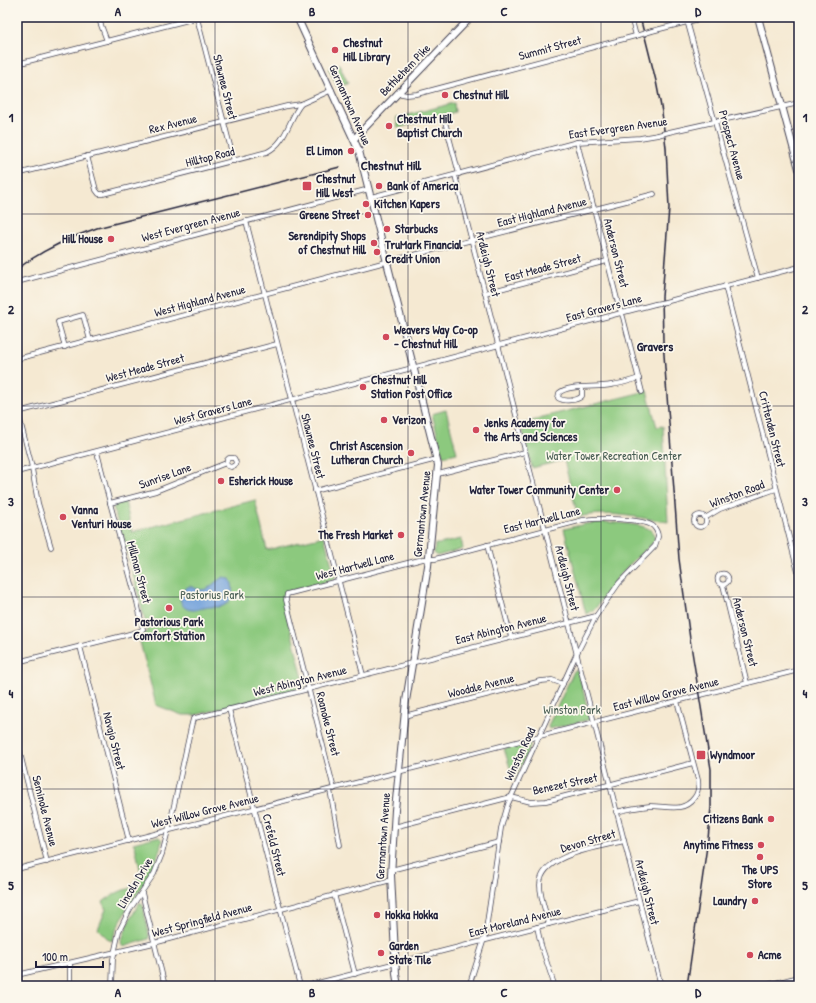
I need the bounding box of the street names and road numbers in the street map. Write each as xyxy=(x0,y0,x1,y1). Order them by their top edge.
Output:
street label: Summit Street xyxy=(517,31,584,64)
street label: Bethlehem Pike xyxy=(375,40,434,100)
street label: Shawnee Street xyxy=(209,53,242,122)
street label: Germantown Avenue xyxy=(325,62,376,148)
street label: Prospect Avenue xyxy=(715,108,750,182)
street label: Rex Avenue xyxy=(147,109,199,138)
street label: East Evergreen Avenue xyxy=(568,112,668,143)
street label: Hilltop Road xyxy=(184,142,236,171)
street label: East Highland Avenue xyxy=(495,192,588,231)
street label: West Evergreen Avenue xyxy=(140,203,242,246)
street label: Anderson Street xyxy=(600,216,634,290)
street label: Ardleigh Street xyxy=(472,229,505,299)
street label: East Meade Street xyxy=(503,249,584,286)
street label: West Highland Avenue xyxy=(152,280,247,321)
street label: East Gravers Lane xyxy=(564,289,644,326)
street label: West Meade Street xyxy=(104,349,187,386)
street label: Crittenden Street xyxy=(755,389,790,470)
street label: West Gravers Lane xyxy=(172,392,254,429)
street label: Shawnee Street xyxy=(297,412,330,481)
street label: Sunrise Lane xyxy=(136,458,194,493)
street label: Germantown Avenue xyxy=(409,470,435,558)
street label: Winston Road xyxy=(707,475,767,512)
street label: East Hartwell Lane xyxy=(502,502,582,537)
street label: Millman Street xyxy=(123,539,156,606)
street label: Ardleigh Street xyxy=(551,543,584,613)
street label: West Hartwell Lane xyxy=(314,547,396,584)
street label: Anderson Street xyxy=(729,595,763,669)
street label: East Abington Avenue xyxy=(454,609,548,648)
street label: West Abington Avenue xyxy=(251,661,348,700)
street label: Woodale Avenue xyxy=(446,669,516,702)
street label: East Willow Grove Avenue xyxy=(611,672,721,715)
street label: Roanoke Street xyxy=(312,690,345,759)
street label: Navajo Street xyxy=(99,710,130,772)
street label: Winston Road xyxy=(500,724,539,783)
street label: Benezet Street xyxy=(531,768,600,799)
street label: Seminole Avenue xyxy=(28,774,63,848)
street label: West Willow Grove Avenue xyxy=(149,789,261,832)
street label: Germantown Avenue xyxy=(371,792,394,880)
street label: Crefeld Street xyxy=(259,812,291,879)
street label: Devon Street xyxy=(558,824,618,856)
street label: Lincoln Drive xyxy=(113,854,156,911)
street label: Ardleigh Street xyxy=(631,857,664,927)
street label: West Springfield Avenue xyxy=(150,898,254,941)
street label: East Moreland Avenue xyxy=(467,902,563,941)

